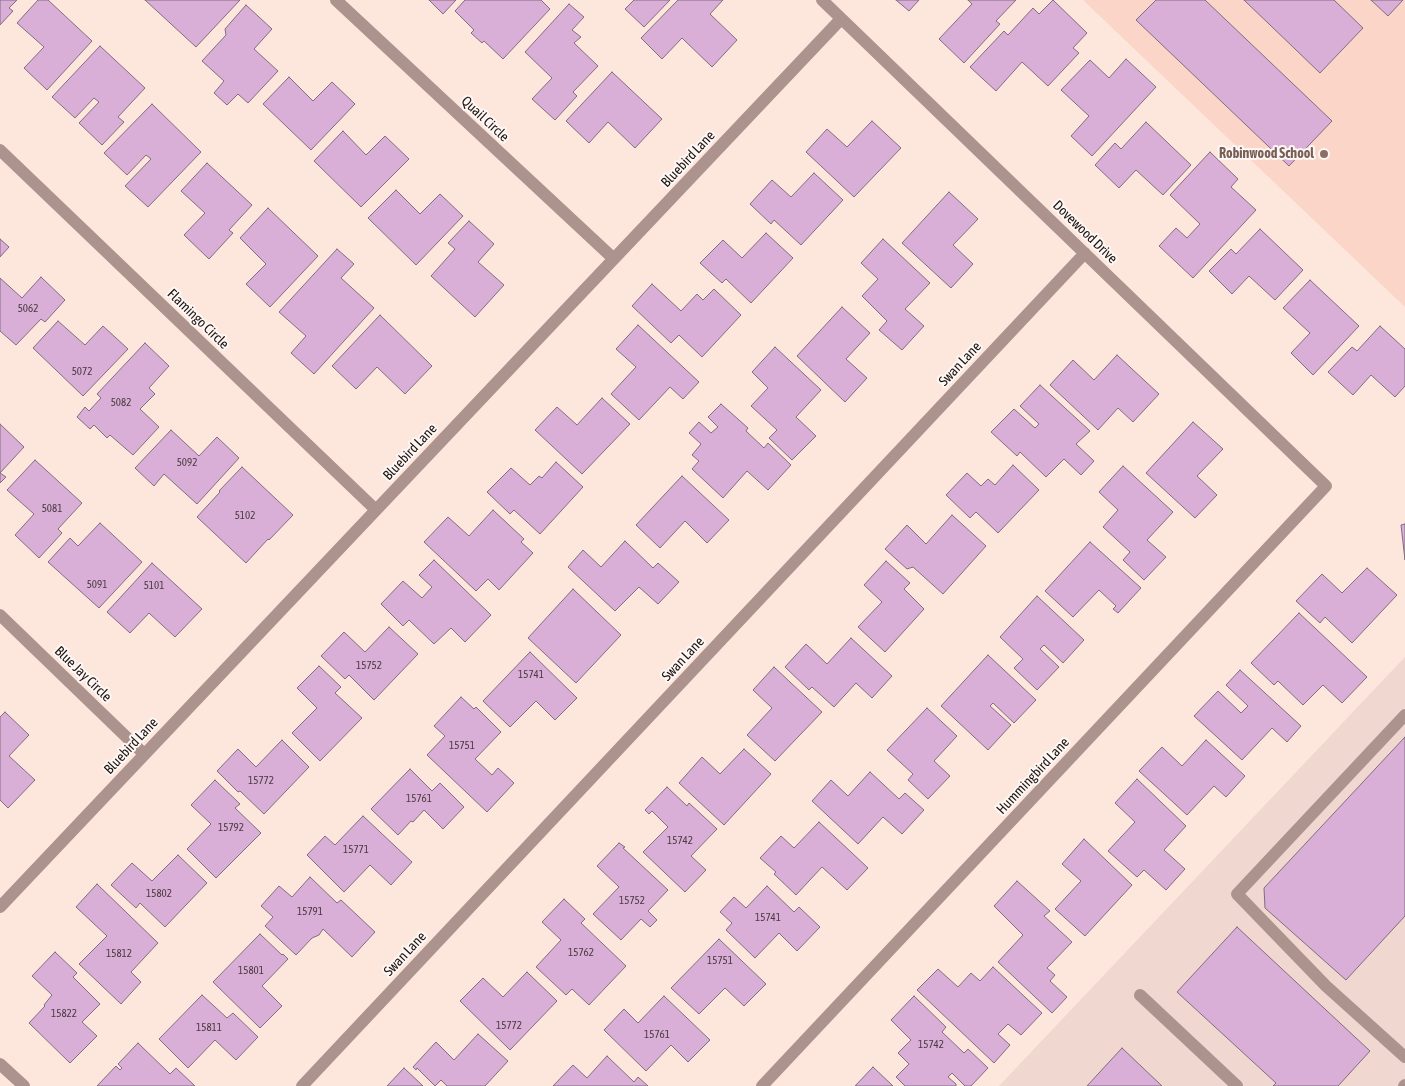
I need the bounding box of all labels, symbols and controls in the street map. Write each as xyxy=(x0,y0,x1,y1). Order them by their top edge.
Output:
street label: Quail Circle xyxy=(458,93,512,145)
street label: Bluebird Lane xyxy=(658,127,718,191)
place label: Robinwood School xyxy=(1219,146,1314,162)
marker: Robinwood School xyxy=(1318,148,1330,160)
street label: Dovewood Drive xyxy=(1049,197,1121,267)
street label: Flamingo Circle xyxy=(164,286,232,352)
house number: 5062 xyxy=(18,302,38,316)
street label: Swan Lane xyxy=(935,338,985,390)
house number: 5072 xyxy=(72,365,92,379)
house number: 5082 xyxy=(111,396,131,410)
street label: Bluebird Lane xyxy=(380,420,440,484)
house number: 5092 xyxy=(177,456,197,470)
house number: 5081 xyxy=(42,502,62,516)
house number: 5102 xyxy=(235,509,255,523)
house number: 5091 xyxy=(87,578,107,592)
house number: 5101 xyxy=(144,579,164,593)
street label: Swan Lane xyxy=(658,633,708,685)
street label: Blue Jay Circle xyxy=(51,643,115,705)
house number: 15752 xyxy=(356,659,382,673)
house number: 15741 xyxy=(518,668,544,682)
street label: Bluebird Lane xyxy=(101,714,161,778)
street label: Hummingbird Lane xyxy=(993,734,1073,818)
house number: 15751 xyxy=(449,739,475,753)
house number: 15772 xyxy=(248,774,274,788)
house number: 15761 xyxy=(406,792,432,806)
house number: 15792 xyxy=(218,821,244,835)
house number: 15742 xyxy=(667,834,693,848)
house number: 15771 xyxy=(343,843,369,857)
house number: 15802 xyxy=(146,887,172,901)
house number: 15752 xyxy=(619,894,645,908)
house number: 15791 xyxy=(297,905,323,919)
house number: 15741 xyxy=(755,911,781,925)
street label: Swan Lane xyxy=(380,928,430,980)
house number: 15762 xyxy=(568,946,594,960)
house number: 15812 xyxy=(106,947,132,961)
house number: 15751 xyxy=(707,954,733,968)
house number: 15801 xyxy=(238,964,264,978)
house number: 15822 xyxy=(51,1007,77,1021)
house number: 15772 xyxy=(496,1019,522,1033)
house number: 15811 xyxy=(196,1021,222,1035)
house number: 15761 xyxy=(644,1028,670,1042)
house number: 15742 xyxy=(918,1038,944,1052)

